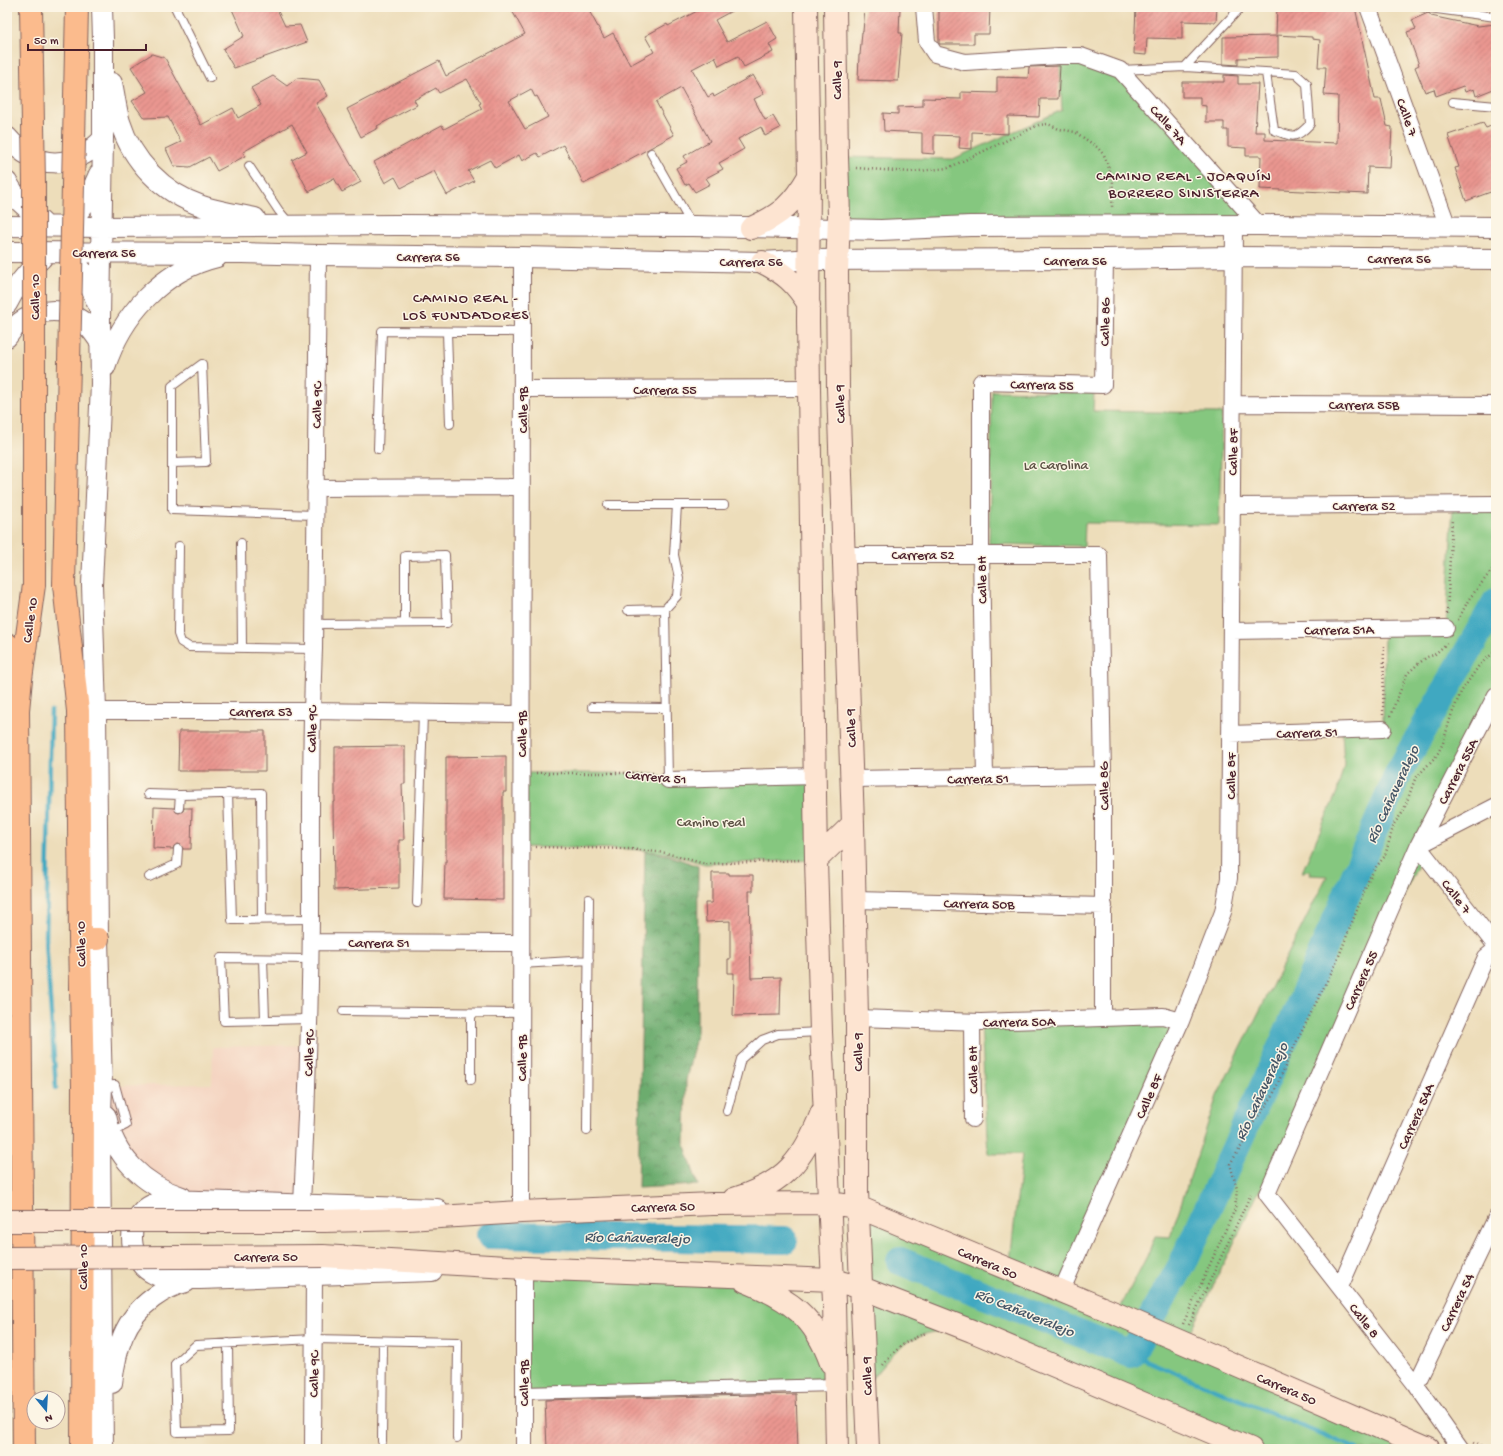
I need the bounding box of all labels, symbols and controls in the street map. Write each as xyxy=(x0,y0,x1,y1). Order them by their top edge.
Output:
scale bar xyxy=(28,26,146,52)
text: 50 m xyxy=(34,35,59,49)
street label: Calle 9 xyxy=(830,60,847,100)
street label: Calle 7 xyxy=(1391,96,1421,140)
street label: Calle 7A xyxy=(1145,102,1190,150)
district label: CAMINO REAL - JOAQUÍN BORRERO SINISTERRA xyxy=(1096,168,1272,203)
street label: Carrera 56 xyxy=(73,246,136,263)
street label: Carrera 56 xyxy=(397,250,460,267)
street label: Carrera 56 xyxy=(1368,252,1431,269)
street label: Carrera 56 xyxy=(1044,254,1107,271)
street label: Carrera 56 xyxy=(720,255,783,272)
street label: Calle 10 xyxy=(28,274,45,320)
district label: CAMINO REAL - LOS FUNDADORES xyxy=(403,290,529,325)
street label: Calle 8G xyxy=(1098,296,1115,346)
street label: Carrera 55 xyxy=(1010,377,1074,396)
street label: Calle 9C xyxy=(310,380,327,429)
street label: Carrera 55 xyxy=(633,383,697,400)
street label: Calle 9 xyxy=(832,384,851,424)
street label: Calle 9B xyxy=(516,386,533,433)
street label: Carrera 55B xyxy=(1329,398,1400,415)
street label: Calle 8F xyxy=(1226,428,1243,476)
park label: La Carolina xyxy=(1024,458,1089,475)
street label: Carrera 52 xyxy=(1333,499,1396,516)
street label: Carrera 52 xyxy=(892,548,955,565)
street label: Calle 8H xyxy=(975,555,992,604)
street label: Calle 10 xyxy=(20,597,43,644)
street label: Carrera 51A xyxy=(1304,622,1375,641)
street label: Calle 9C xyxy=(305,704,322,753)
street label: Carrera 53 xyxy=(229,705,293,722)
street label: Calle 9 xyxy=(843,708,862,748)
street label: Calle 9B xyxy=(515,710,532,757)
street label: Carrera 51 xyxy=(1276,725,1338,744)
street label: Carrera 55A xyxy=(1435,736,1483,808)
water label: Río Cañaveralejo xyxy=(1363,742,1425,846)
street label: Calle 8F xyxy=(1224,752,1241,799)
street label: Calle 8G xyxy=(1097,760,1114,810)
street label: Carrera 51 xyxy=(624,767,687,790)
street label: Carrera 51 xyxy=(947,771,1009,790)
park label: Camino real xyxy=(677,815,745,832)
street label: Calle 7 xyxy=(1436,877,1474,919)
street label: Carrera 50B xyxy=(943,896,1015,915)
street label: Calle 10 xyxy=(74,921,91,967)
street label: Carrera 51 xyxy=(348,936,410,953)
street label: Carrera 55 xyxy=(1342,949,1383,1013)
street label: Carrera 50A xyxy=(983,1014,1056,1033)
street label: Calle 9C xyxy=(301,1028,320,1077)
street label: Calle 9 xyxy=(851,1032,868,1072)
street label: Calle 9B xyxy=(515,1034,532,1081)
water label: Río Cañaveralejo xyxy=(1232,1039,1294,1143)
street label: Calle 8H xyxy=(966,1045,983,1094)
street label: Calle 8F xyxy=(1133,1071,1168,1122)
street label: Carrera 54A xyxy=(1395,1081,1440,1153)
street label: Carrera 50 xyxy=(631,1199,695,1218)
water label: Río Cañaveralejo xyxy=(584,1229,691,1249)
street label: Calle 10 xyxy=(76,1244,93,1290)
street label: Carrera 50 xyxy=(954,1244,1020,1285)
street label: Carrera 50 xyxy=(234,1250,298,1267)
street label: Carrera 54 xyxy=(1437,1271,1479,1335)
water label: Río Cañaveralejo xyxy=(972,1286,1078,1342)
street label: Calle 8 xyxy=(1344,1301,1382,1343)
street label: Calle 9C xyxy=(307,1349,324,1398)
street label: Calle 9 xyxy=(859,1356,878,1396)
street label: Calle 9B xyxy=(517,1359,534,1406)
street label: Carrera 50 xyxy=(1253,1370,1319,1411)
north arrow xyxy=(26,1390,66,1430)
text: N xyxy=(43,1411,54,1424)

